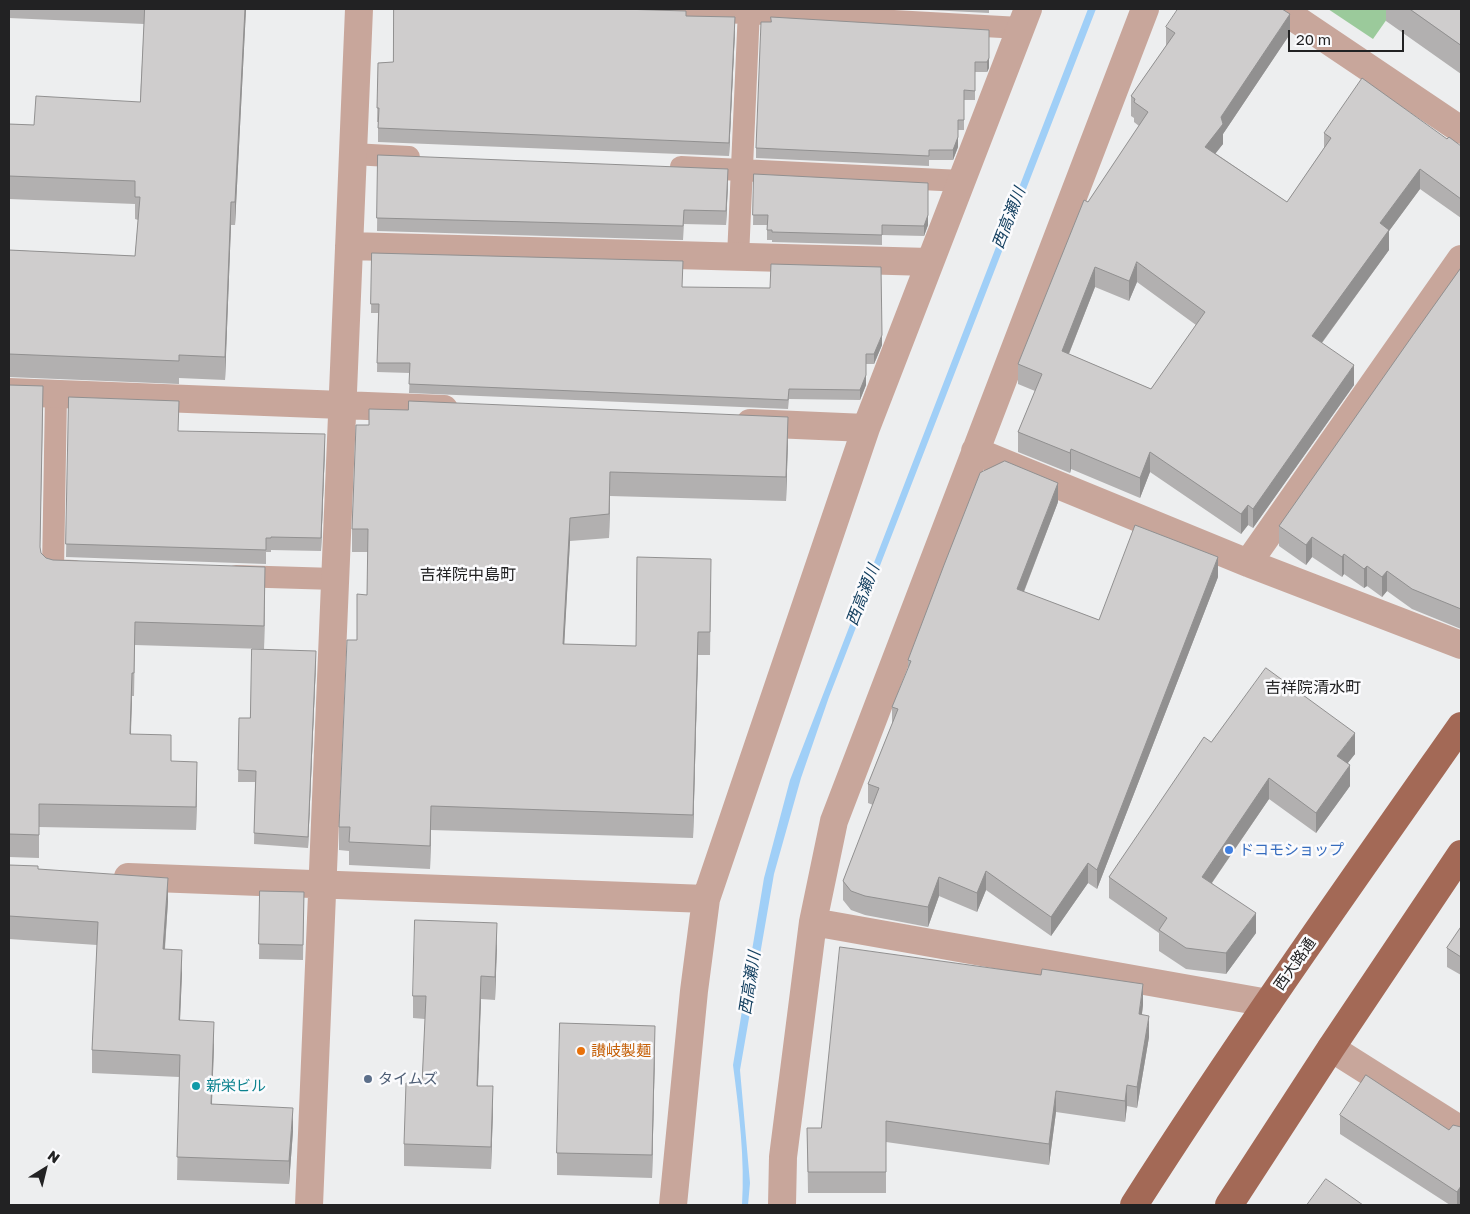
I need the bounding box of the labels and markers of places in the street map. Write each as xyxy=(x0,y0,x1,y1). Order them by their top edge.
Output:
place label: ドコモショップ xyxy=(1239,841,1344,859)
marker: ドコモショップ xyxy=(1223,844,1235,856)
place label: 讃岐製麺 xyxy=(591,1042,651,1060)
marker: 讃岐製麺 xyxy=(575,1045,587,1057)
place label: タイムズ xyxy=(378,1070,438,1088)
marker: タイムズ xyxy=(362,1073,374,1085)
place label: 新栄ビル xyxy=(206,1077,266,1095)
marker: 新栄ビル xyxy=(190,1080,202,1092)

